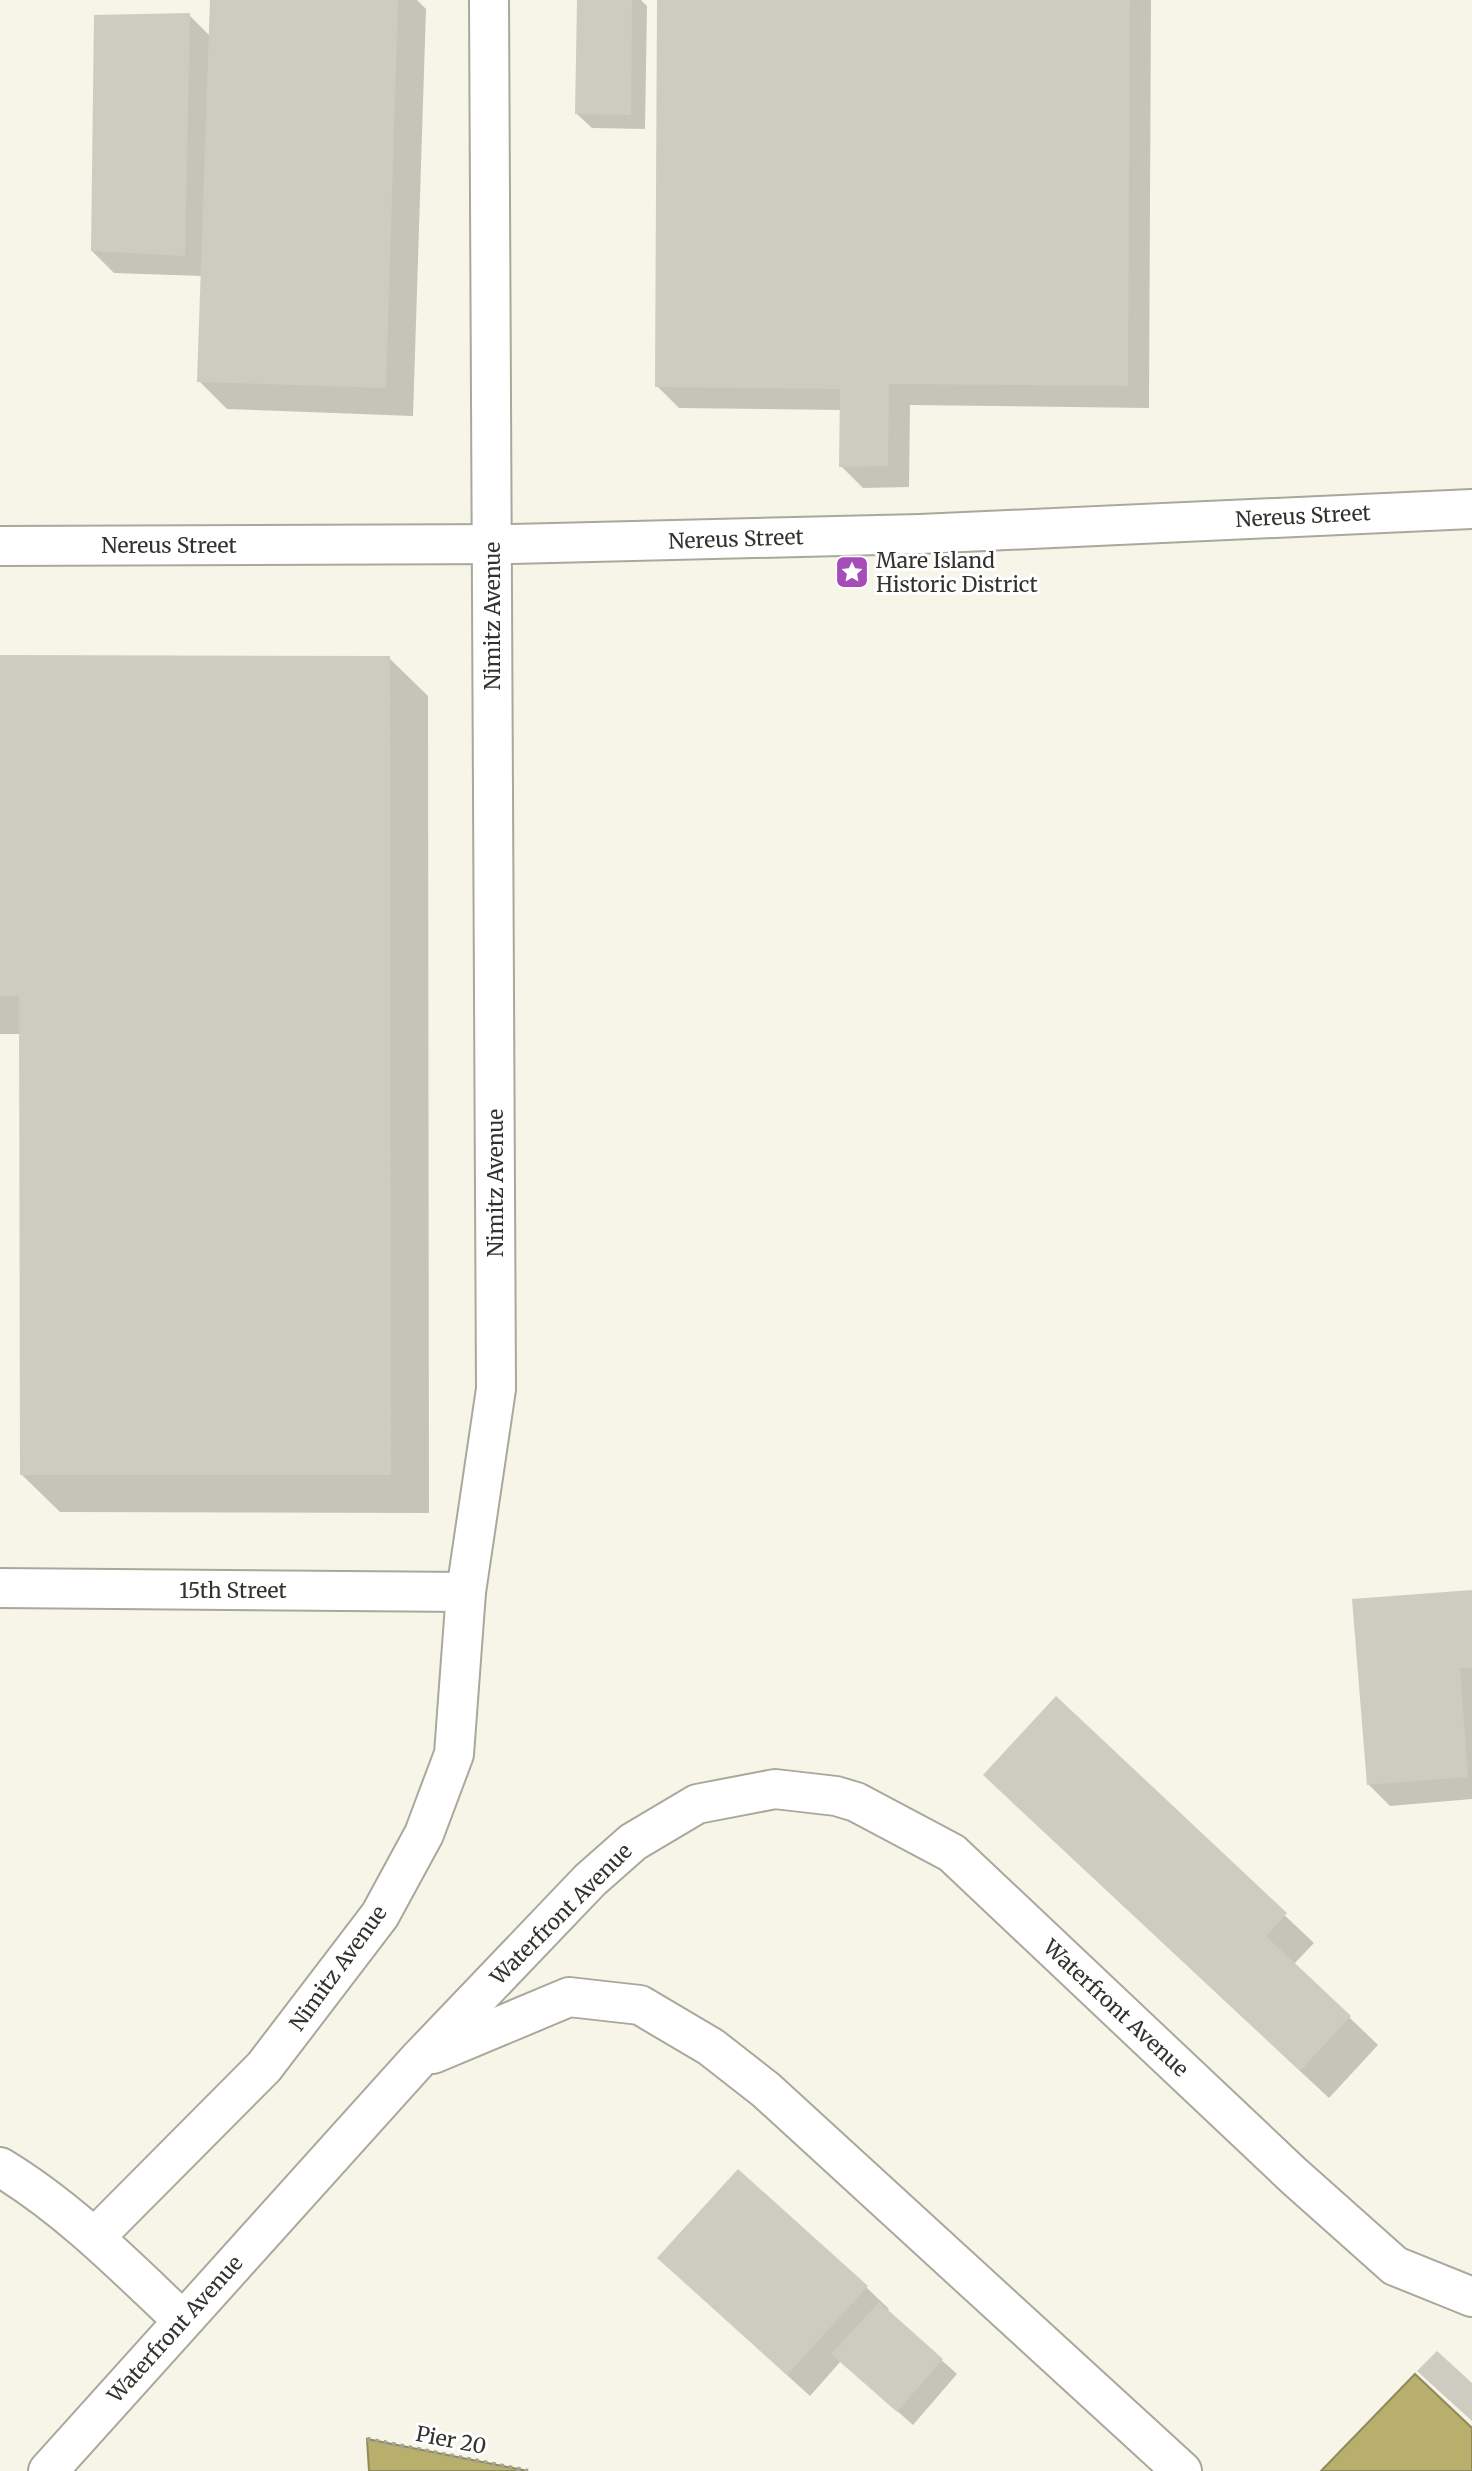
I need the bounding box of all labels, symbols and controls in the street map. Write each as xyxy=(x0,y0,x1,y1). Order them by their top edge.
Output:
street label: Nereus Street xyxy=(1235,499,1371,533)
street label: Nereus Street xyxy=(668,523,804,555)
street label: Nereus Street xyxy=(101,532,237,559)
street label: Nimitz Avenue xyxy=(479,542,506,690)
place label: Mare Island Historic District xyxy=(876,547,1038,598)
place icon: Mare Island Historic District xyxy=(833,553,871,591)
street label: Nimitz Avenue xyxy=(482,1109,509,1257)
street label: 15th Street xyxy=(179,1577,287,1604)
street label: Waterfront Avenue xyxy=(484,1838,637,1991)
street label: Nimitz Avenue xyxy=(283,1900,393,2036)
street label: Waterfront Avenue xyxy=(1037,1933,1194,2082)
street label: Waterfront Avenue xyxy=(101,2250,248,2409)
street label: Pier 20 xyxy=(414,2420,488,2460)

